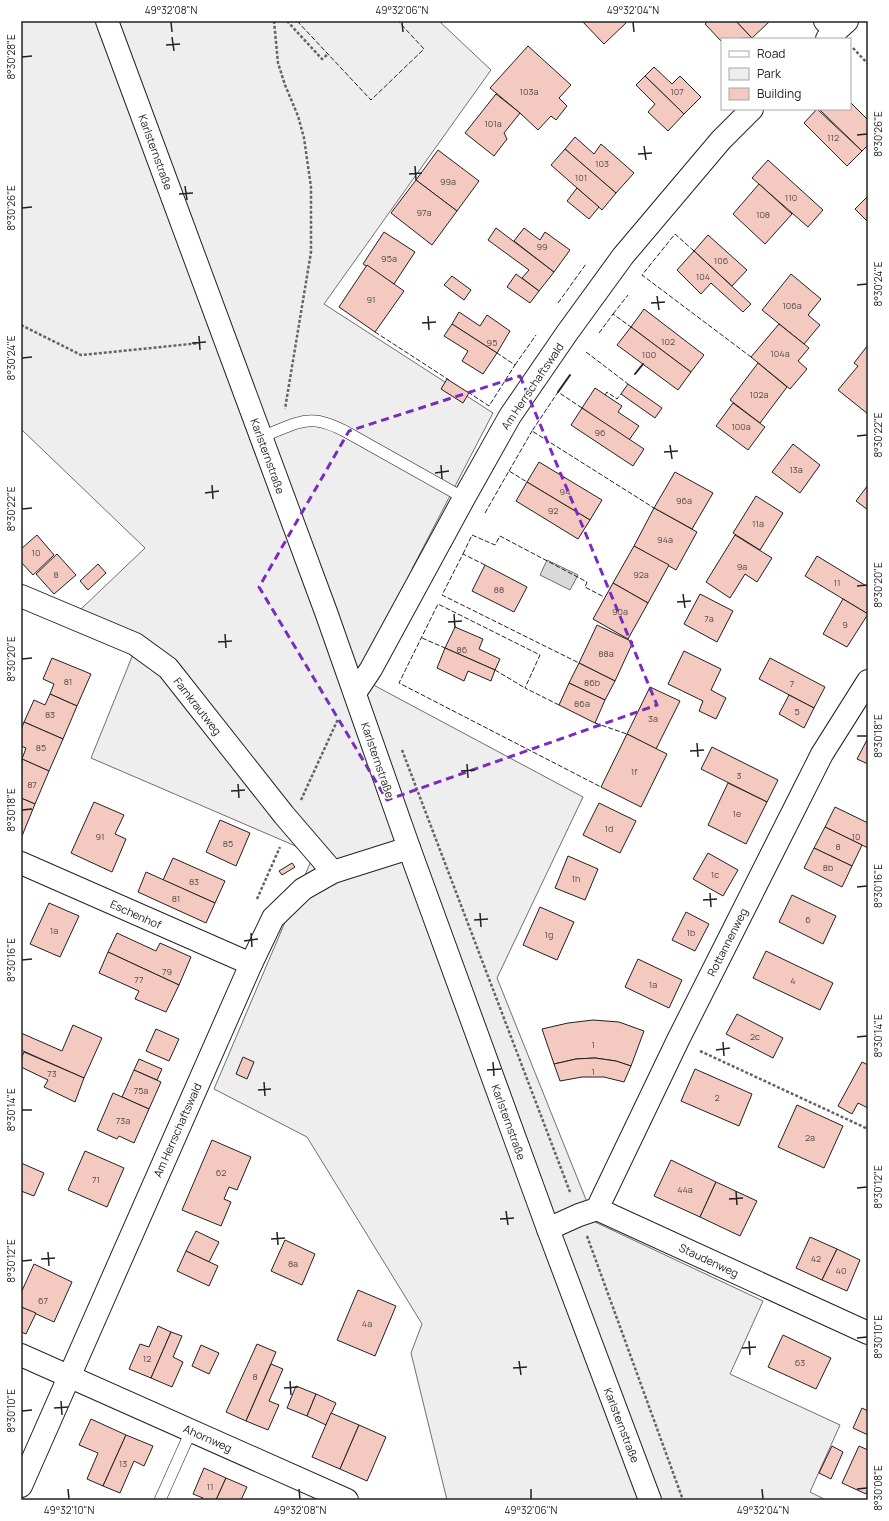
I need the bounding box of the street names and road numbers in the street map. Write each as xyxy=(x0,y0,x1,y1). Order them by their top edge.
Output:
street label: Karlsternstraße xyxy=(135,112,177,192)
street label: Am Herrschaftswald xyxy=(497,340,567,432)
street label: Karlsternstraße xyxy=(247,416,289,496)
street label: Farnkrautweg xyxy=(171,674,225,738)
street label: Karlsternstraße xyxy=(358,720,398,800)
street label: Eschenhof xyxy=(108,896,164,932)
street label: Rottannenweg xyxy=(703,905,751,979)
street label: Am Herrschaftswald xyxy=(149,1080,205,1180)
street label: Karlsternstraße xyxy=(488,1082,530,1162)
street label: Staudenweg xyxy=(677,1240,741,1280)
street label: Karlsternstraße xyxy=(601,1385,643,1465)
street label: Ahornweg xyxy=(181,1421,235,1455)

